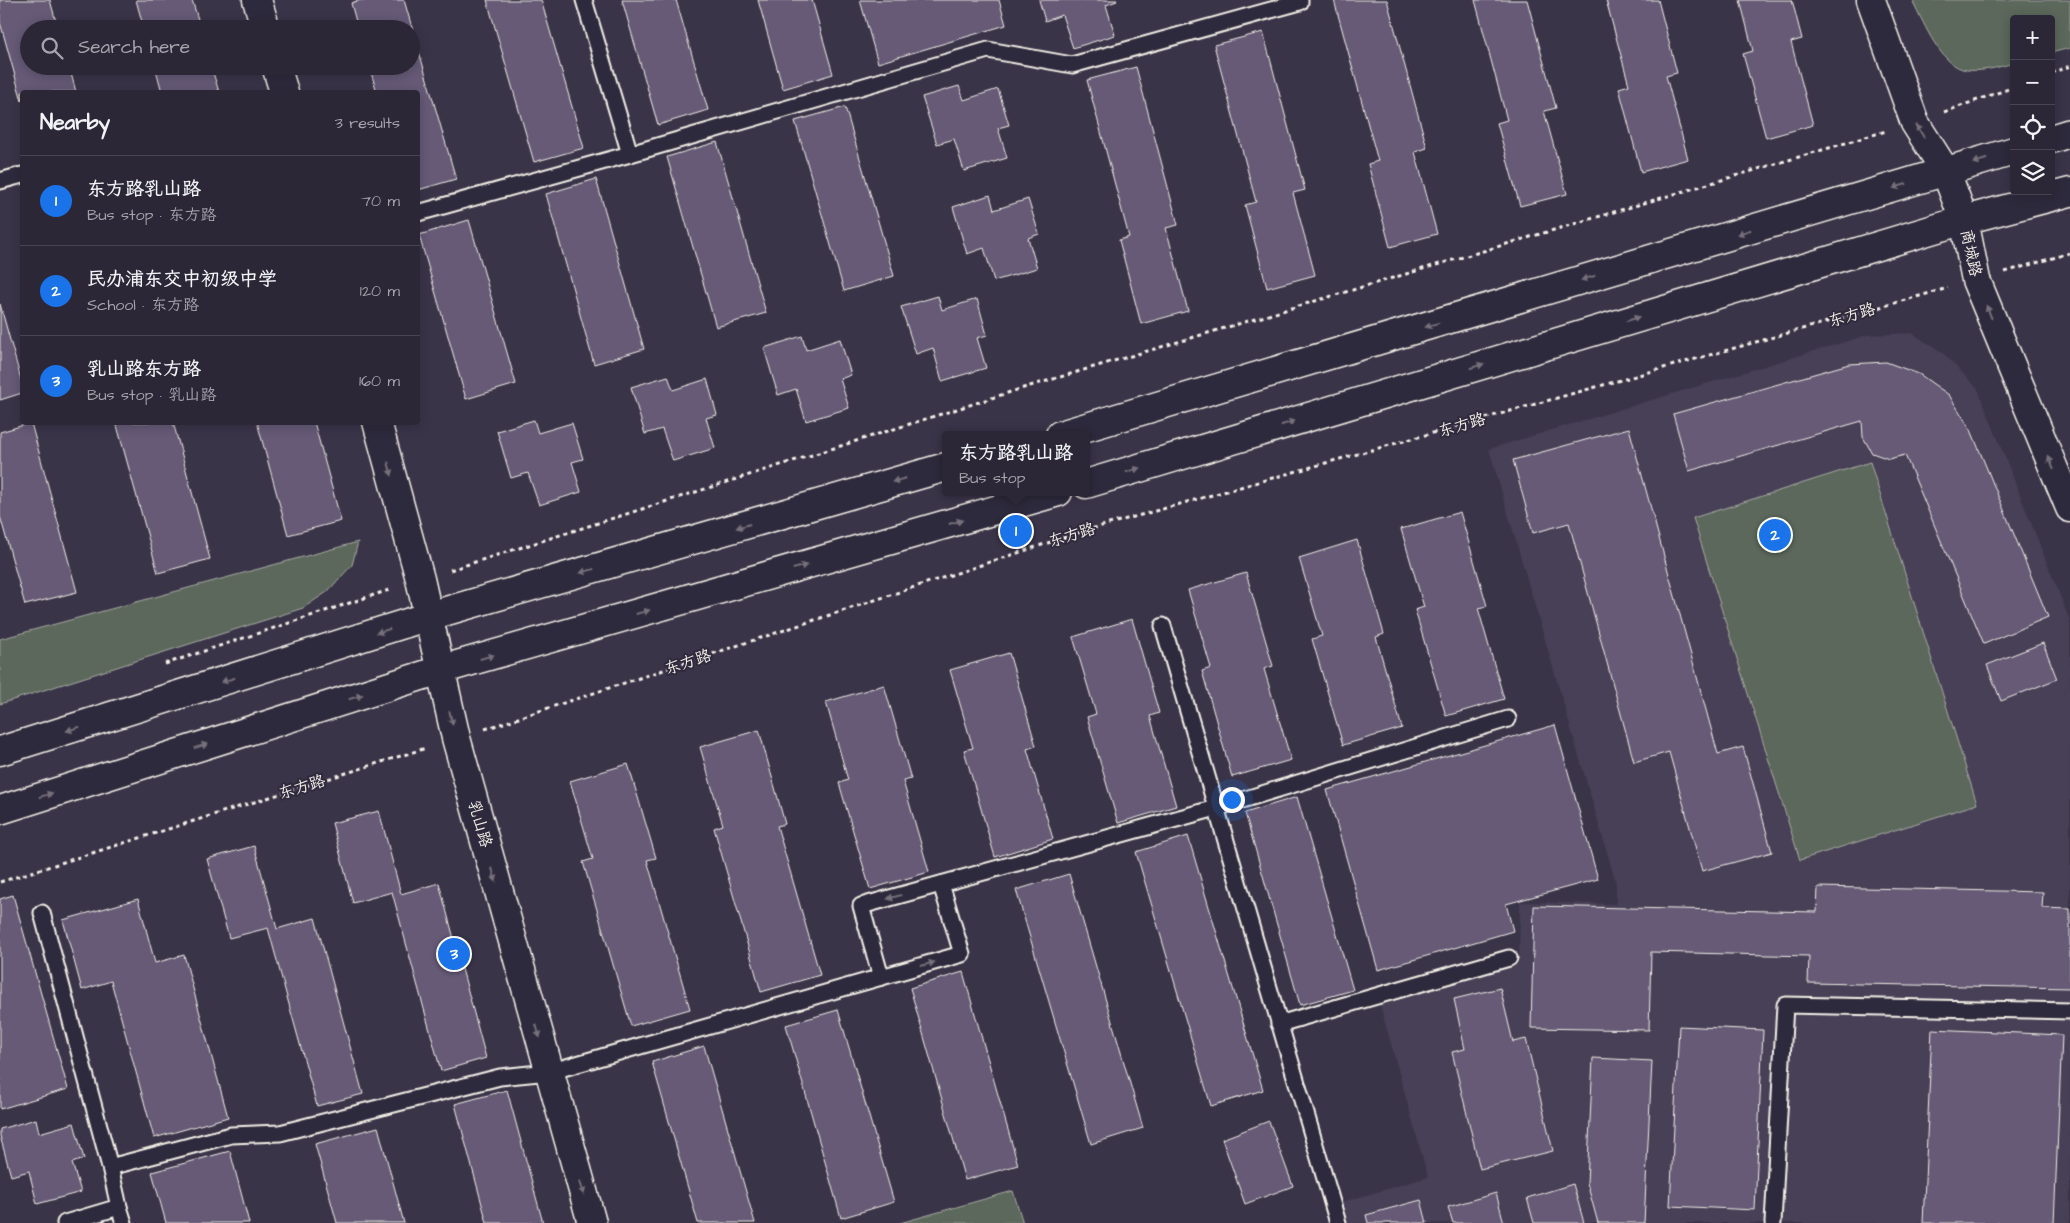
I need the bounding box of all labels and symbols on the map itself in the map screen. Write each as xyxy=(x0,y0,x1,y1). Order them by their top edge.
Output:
one-way arrow xyxy=(1916,124,1925,137)
one-way arrow xyxy=(1972,158,1987,166)
one-way arrow xyxy=(1892,182,1907,190)
street label: 商城路 xyxy=(1955,227,1987,279)
one-way arrow xyxy=(1736,229,1751,237)
one-way arrow xyxy=(1580,275,1595,283)
street label: 东方路 xyxy=(1826,298,1878,332)
one-way arrow xyxy=(1985,305,1993,319)
one-way arrow xyxy=(1626,315,1641,323)
one-way arrow xyxy=(1425,321,1440,329)
one-way arrow xyxy=(1470,362,1485,370)
street label: 东方路 xyxy=(1436,408,1488,442)
one-way arrow xyxy=(1281,418,1296,426)
one-way arrow xyxy=(2047,455,2055,470)
one-way arrow xyxy=(386,462,394,477)
one-way arrow xyxy=(1125,465,1140,473)
one-way arrow xyxy=(892,477,907,485)
pin: 1 xyxy=(1000,512,1032,550)
pin: 2 xyxy=(1759,516,1791,554)
street label: 东方路 xyxy=(1046,517,1098,553)
one-way arrow xyxy=(948,518,963,526)
one-way arrow xyxy=(735,522,750,530)
one-way arrow xyxy=(792,563,807,571)
one-way arrow xyxy=(579,567,594,575)
one-way arrow xyxy=(636,608,651,616)
one-way arrow xyxy=(375,627,390,635)
street label: 东方路 xyxy=(662,644,714,680)
one-way arrow xyxy=(480,653,495,661)
one-way arrow xyxy=(220,676,235,684)
one-way arrow xyxy=(349,693,364,700)
one-way arrow xyxy=(447,710,455,725)
one-way arrow xyxy=(65,725,80,733)
one-way arrow xyxy=(194,742,209,749)
street label: 东方路 xyxy=(276,769,328,805)
your location xyxy=(1219,787,1245,813)
one-way arrow xyxy=(39,791,54,798)
street label: 乳山路 xyxy=(463,798,497,850)
one-way arrow xyxy=(490,867,498,882)
one-way arrow xyxy=(887,893,902,901)
pin: 3 xyxy=(438,935,470,973)
one-way arrow xyxy=(921,960,936,968)
one-way arrow xyxy=(534,1024,542,1039)
one-way arrow xyxy=(578,1180,586,1195)

